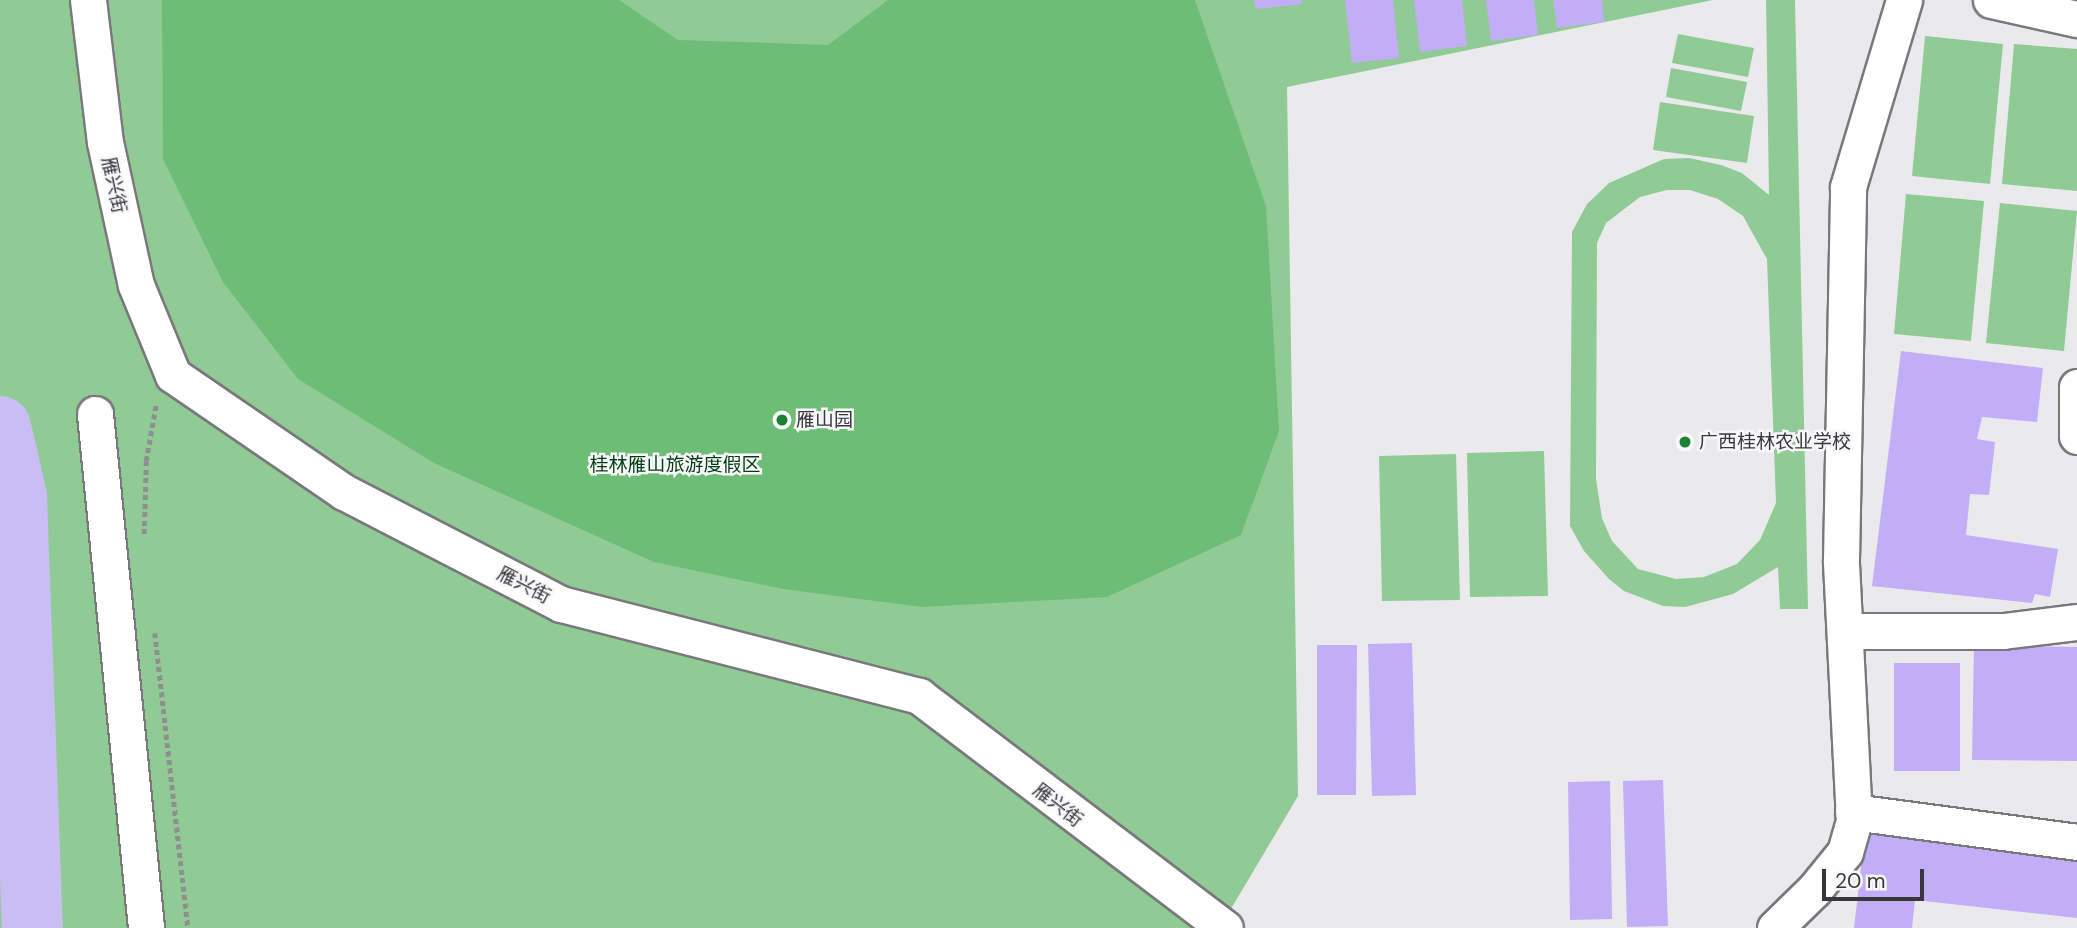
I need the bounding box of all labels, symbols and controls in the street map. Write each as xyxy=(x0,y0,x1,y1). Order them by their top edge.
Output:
street label: 雁兴街 xyxy=(97,155,131,215)
place label: 雁山园 xyxy=(796,409,853,431)
marker: 雁山园 xyxy=(774,412,790,428)
place label: 广西桂林农业学校 xyxy=(1699,431,1851,453)
marker: 广西桂林农业学校 xyxy=(1677,434,1693,450)
park label: 桂林雁山旅游度假区 xyxy=(590,454,760,476)
street label: 雁兴街 xyxy=(493,562,555,608)
street label: 雁兴街 xyxy=(1029,778,1087,832)
scale bar xyxy=(1825,855,1926,899)
text: 20 m xyxy=(1835,867,1886,895)

